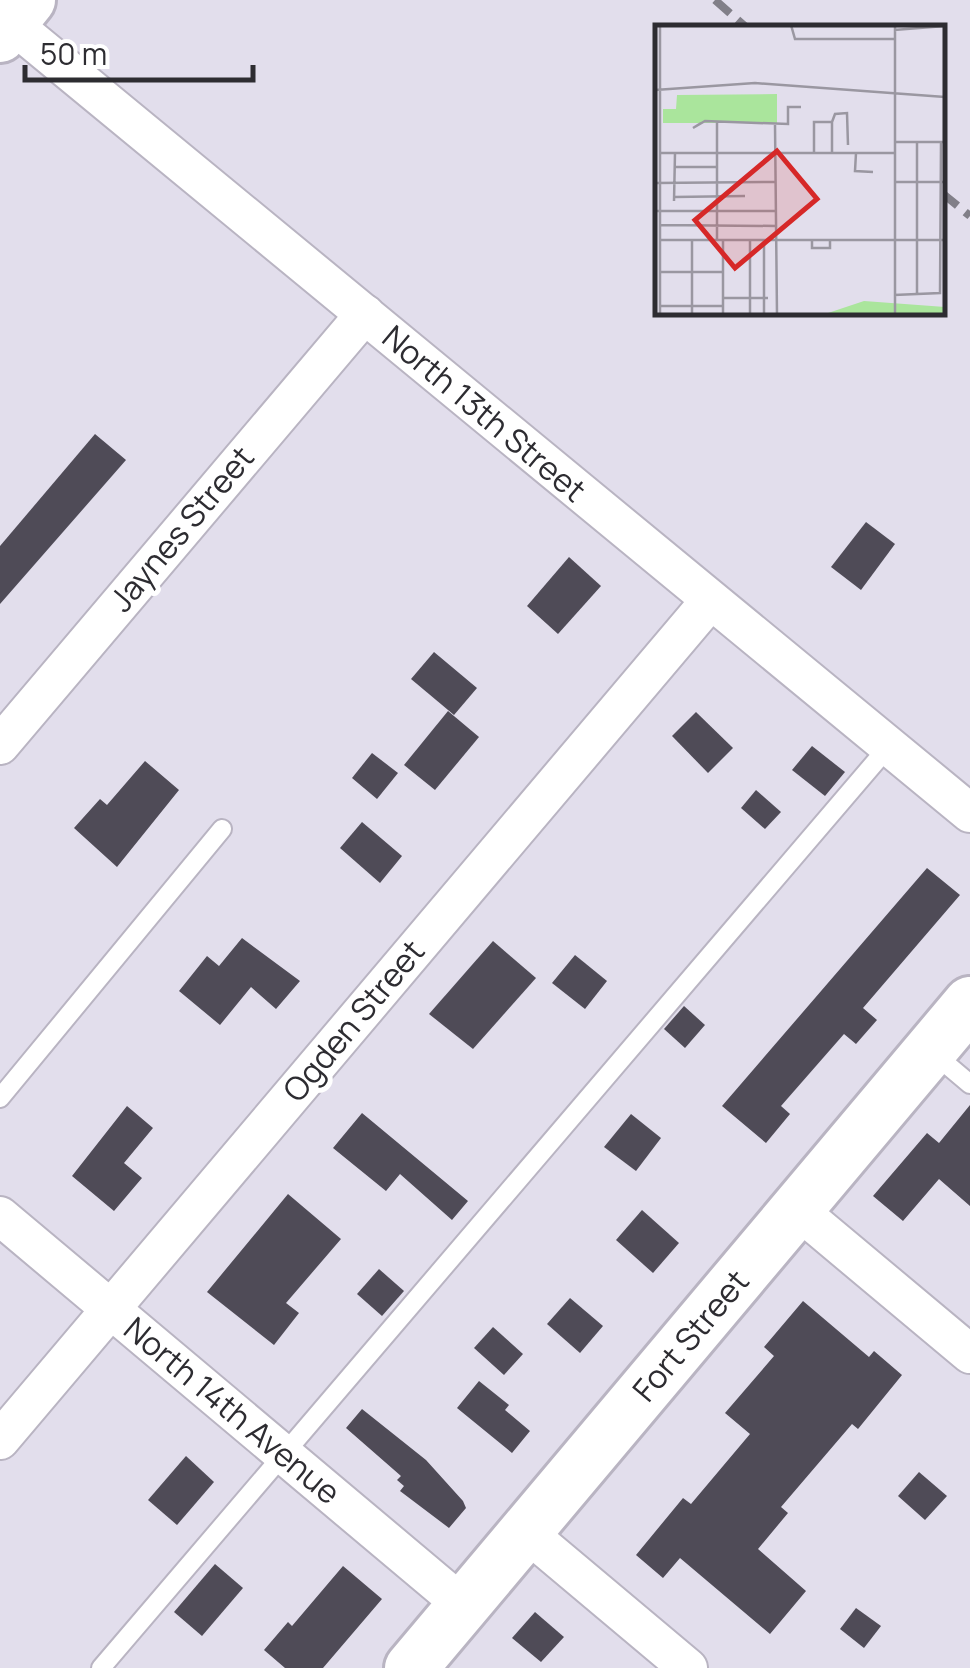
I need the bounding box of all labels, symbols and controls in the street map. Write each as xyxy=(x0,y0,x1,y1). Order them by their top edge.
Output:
scale bar xyxy=(25,20,252,82)
inset map xyxy=(655,25,945,315)
text: 50 m xyxy=(40,33,107,74)
street label: North 13th Street xyxy=(374,315,596,511)
street label: Jaynes Street xyxy=(99,436,263,620)
street label: Ogden Street xyxy=(273,930,434,1111)
street label: Fort Street xyxy=(622,1260,758,1411)
street label: North 14th Avenue xyxy=(115,1307,350,1514)

